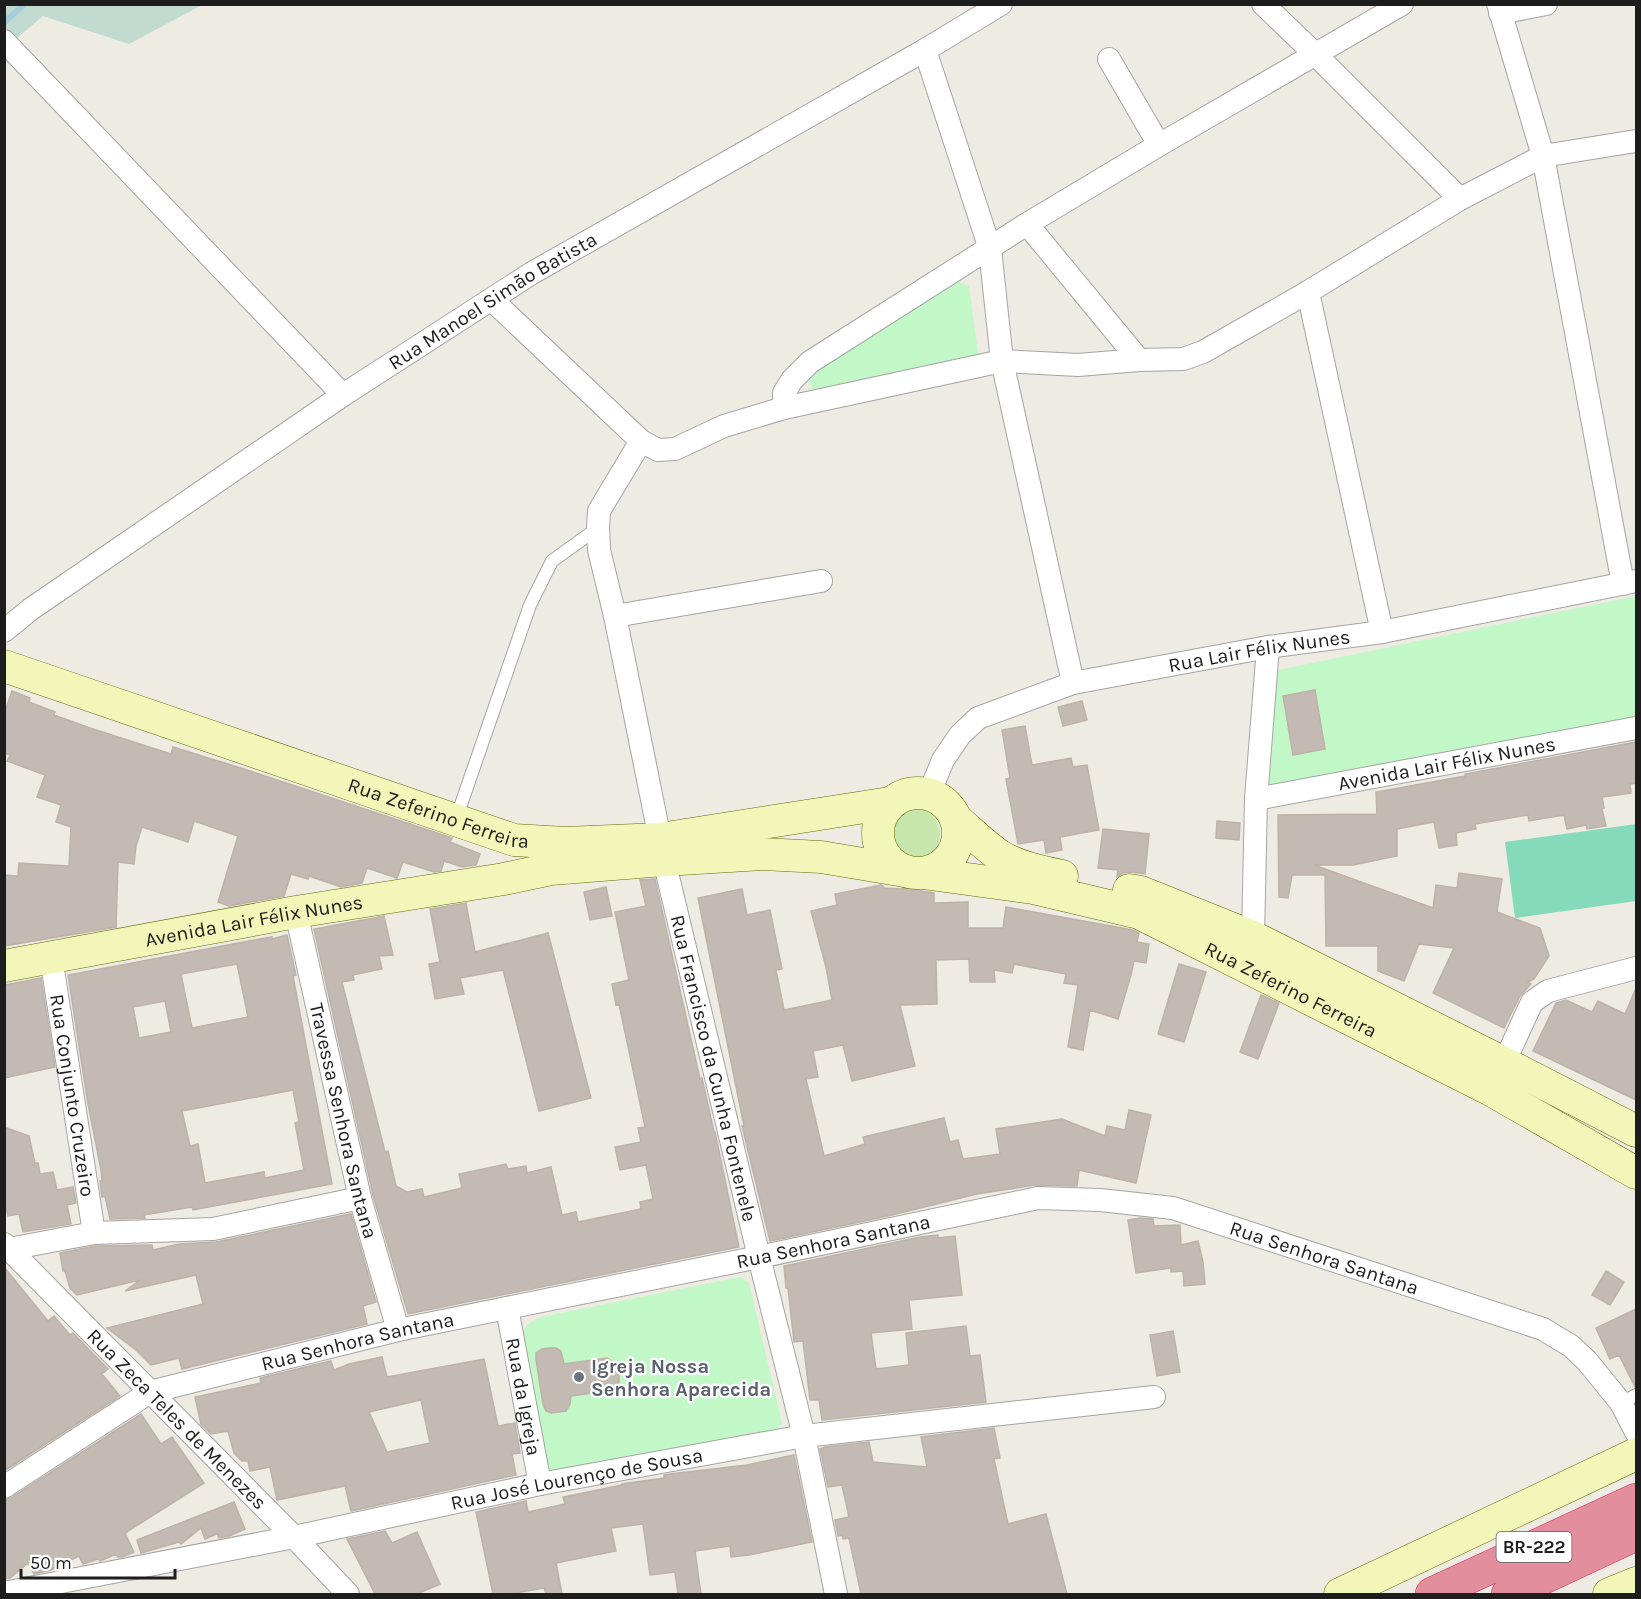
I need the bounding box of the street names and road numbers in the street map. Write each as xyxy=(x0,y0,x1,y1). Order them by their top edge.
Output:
street label: Rua Manoel Simão Batista xyxy=(384,227,601,374)
street label: Rua Lair Félix Nunes xyxy=(1166,625,1351,677)
street label: Avenida Lair Félix Nunes xyxy=(1336,732,1557,795)
street label: Rua Zeferino Ferreira xyxy=(345,773,530,852)
street label: Avenida Lair Félix Nunes xyxy=(143,890,364,951)
street label: Rua Francisco da Cunha Fontenele xyxy=(666,912,762,1224)
street label: Rua Zeferino Ferreira xyxy=(1201,937,1381,1042)
street label: Rua Conjunto Cruzeiro xyxy=(45,992,100,1198)
street label: Travessa Senhora Santana xyxy=(305,1001,383,1241)
street label: Rua Senhora Santana xyxy=(734,1210,932,1273)
street label: Rua Senhora Santana xyxy=(1227,1216,1422,1299)
street label: Rua Senhora Santana xyxy=(259,1307,456,1375)
street label: Rua Zeca Teles de Menezes xyxy=(83,1324,271,1514)
street label: Rua da Igreja xyxy=(501,1336,546,1457)
street label: Rua José Lourenço de Sousa xyxy=(448,1443,705,1514)
road number: BR-222 xyxy=(1496,1532,1571,1562)

